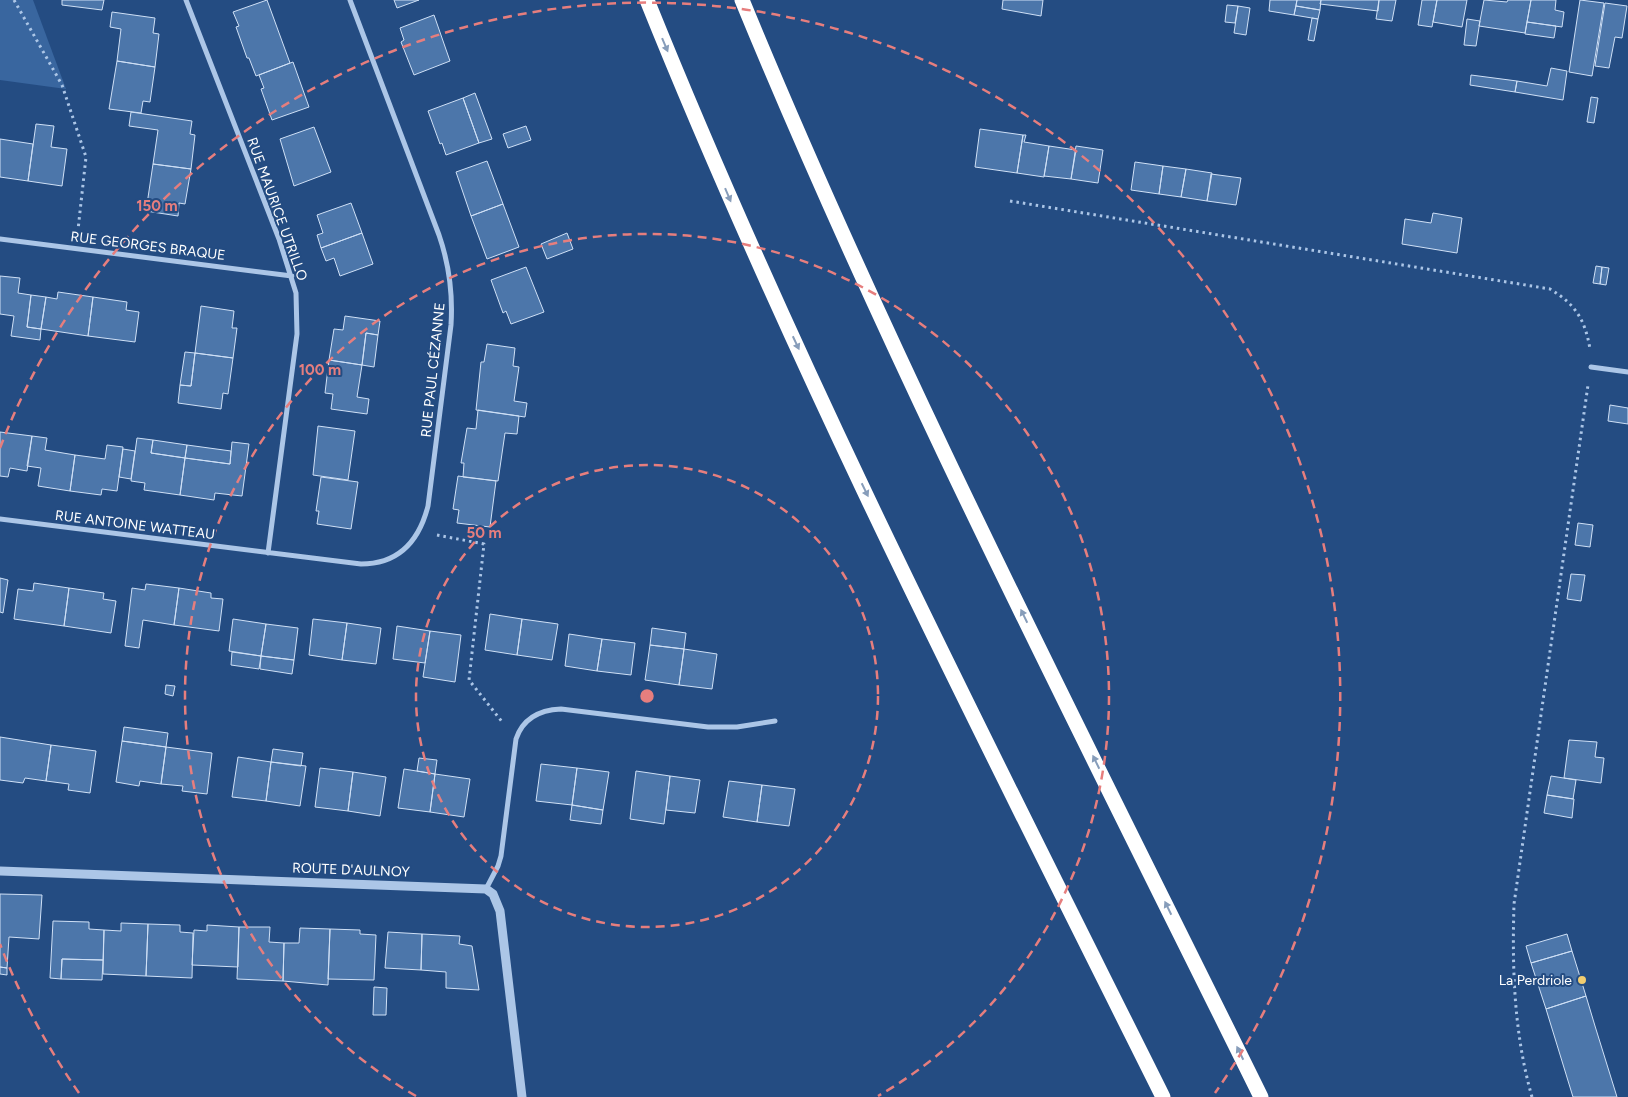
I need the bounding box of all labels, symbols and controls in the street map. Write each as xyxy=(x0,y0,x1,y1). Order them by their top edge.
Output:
one-way arrow xyxy=(662,38,670,52)
street label: RUE MAURICE UTRILLO xyxy=(243,135,311,283)
one-way arrow xyxy=(725,188,733,202)
text: 150 m xyxy=(136,197,178,215)
street label: RUE GEORGES BRAQUE xyxy=(70,228,226,264)
street label: RUE PAUL CÉZANNE xyxy=(417,302,449,438)
one-way arrow xyxy=(792,336,800,350)
text: 100 m xyxy=(299,361,341,379)
one-way arrow xyxy=(861,483,869,497)
street label: RUE ANTOINE WATTEAU xyxy=(54,507,216,543)
text: 50 m xyxy=(466,524,502,542)
one-way arrow xyxy=(1019,609,1027,623)
centre of rings xyxy=(638,687,656,705)
one-way arrow xyxy=(1091,755,1099,769)
street label: ROUTE D'AULNOY xyxy=(292,859,411,881)
one-way arrow xyxy=(1163,900,1172,915)
place label: La Perdriole xyxy=(1499,972,1572,989)
marker: La Perdriole xyxy=(1576,974,1588,986)
one-way arrow xyxy=(1235,1046,1243,1060)

